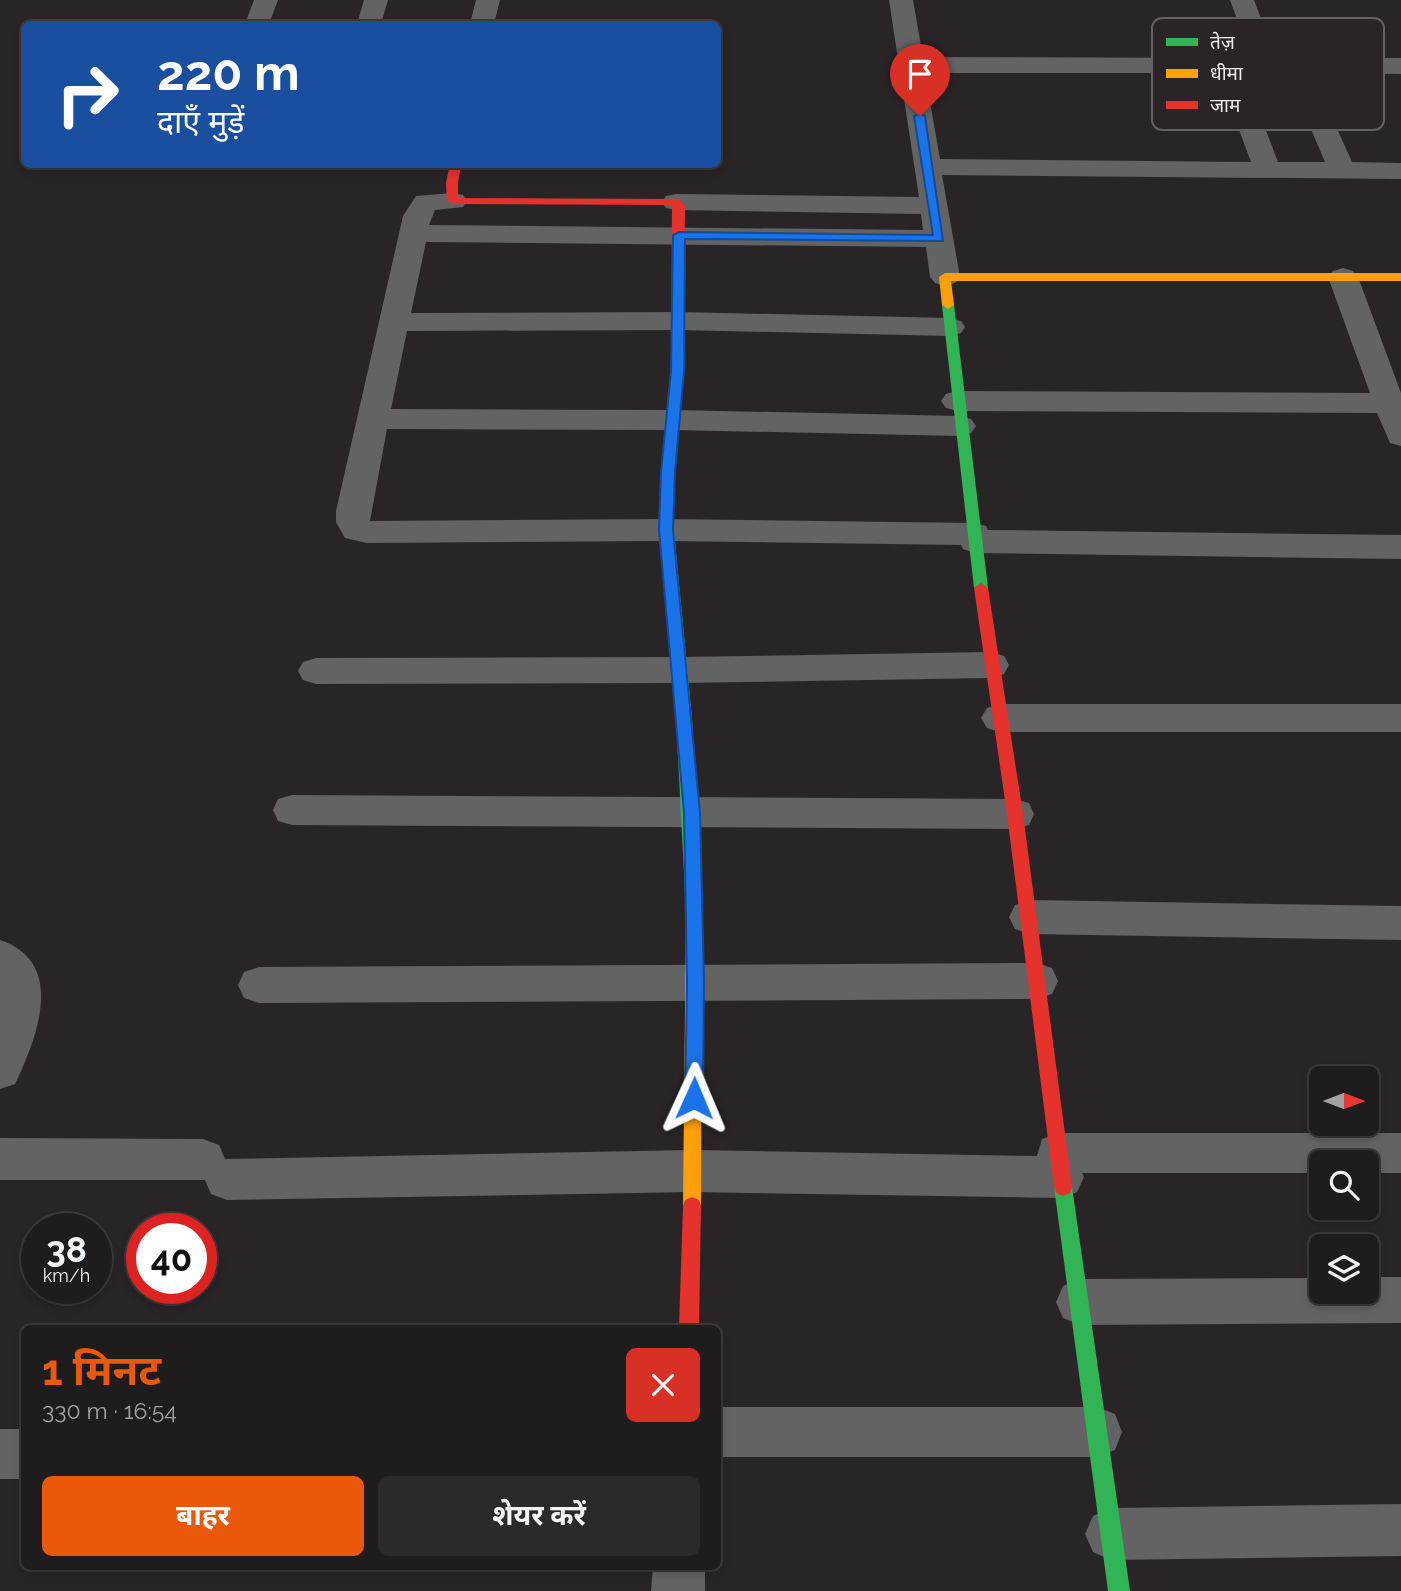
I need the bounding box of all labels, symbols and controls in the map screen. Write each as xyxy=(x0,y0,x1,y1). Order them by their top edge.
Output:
legend xyxy=(1152,18,1384,130)
text: तेज़ xyxy=(1210,31,1236,53)
text: 220 m xyxy=(157,44,300,101)
pin xyxy=(890,44,950,116)
icon: right xyxy=(42,49,133,140)
icon: arrive xyxy=(901,55,939,93)
text: धीमा xyxy=(1210,62,1244,84)
text: जाम xyxy=(1210,94,1241,116)
text: दाएँ मुड़ें xyxy=(157,103,244,140)
position arrow xyxy=(657,1061,731,1135)
north arrow xyxy=(1309,1066,1379,1136)
map controls xyxy=(1309,1066,1379,1304)
button: search xyxy=(1309,1150,1379,1220)
speed limit sign: 40 xyxy=(126,1213,217,1304)
text: 38 xyxy=(46,1229,87,1270)
button: layers xyxy=(1309,1234,1379,1304)
text: km/h xyxy=(43,1265,90,1286)
text: 1 मिनट xyxy=(42,1346,161,1395)
button: close xyxy=(626,1348,700,1422)
text: 330 m · 16:54 xyxy=(42,1397,177,1424)
button: बाहर xyxy=(42,1476,364,1556)
button: शेयर करें xyxy=(378,1476,700,1556)

